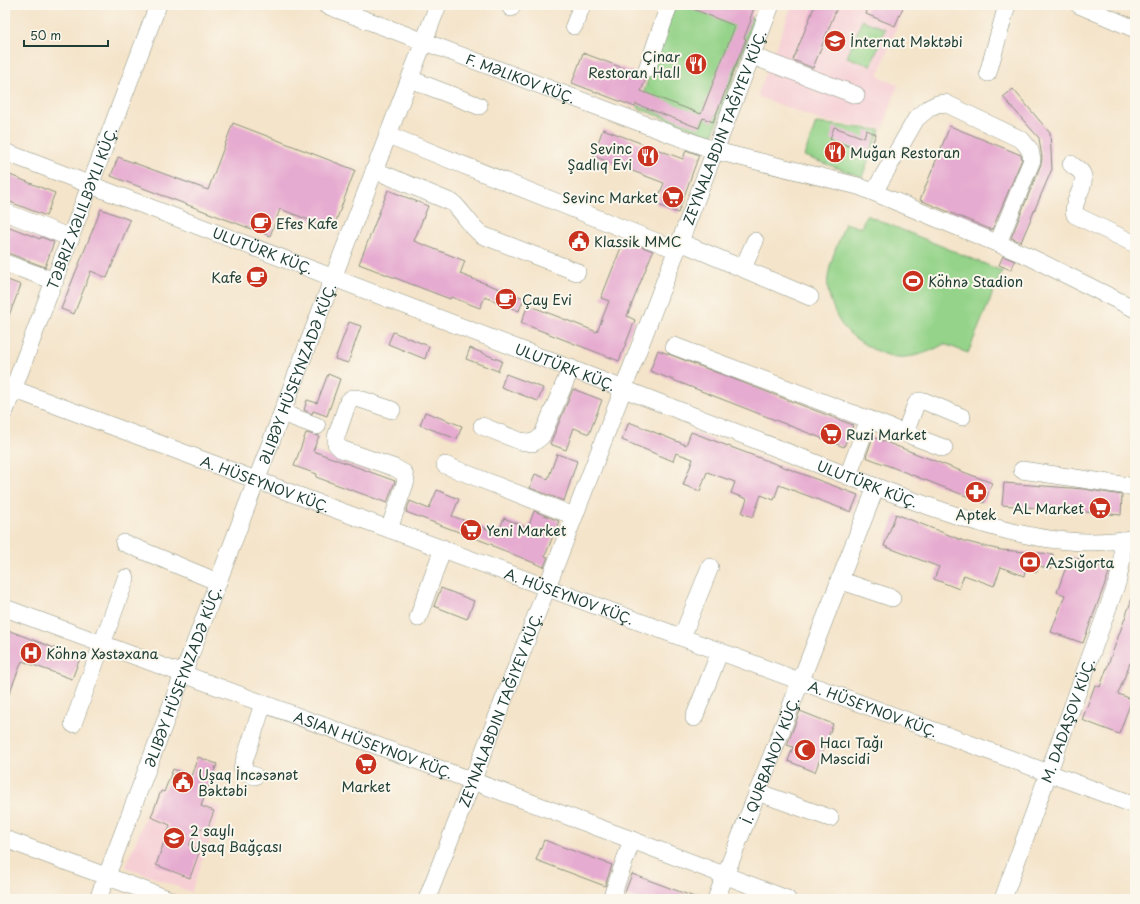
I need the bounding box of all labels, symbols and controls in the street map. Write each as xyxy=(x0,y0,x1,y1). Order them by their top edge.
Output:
scale bar xyxy=(24,22,108,48)
text: 50 m xyxy=(30,26,61,44)
street label: ZEYNALABDIN TAĞIYEV KÜÇ. xyxy=(677,27,771,228)
school or university icon: İnternat Məktəbi xyxy=(822,28,848,54)
place label: İnternat Məktəbi xyxy=(850,31,963,52)
place label: Çinar Restoran Hall xyxy=(588,46,681,83)
street label: F. MƏLIKOV KÜÇ. xyxy=(463,48,579,108)
restaurant icon: Çinar Restoran Hall xyxy=(683,51,709,77)
street label: TƏBRIZ XƏLILBƏYLI KÜÇ. xyxy=(41,124,122,292)
place label: Sevinc Şadlıq Evi xyxy=(567,138,632,175)
restaurant icon: Muğan Restoran xyxy=(822,139,848,165)
place label: Muğan Restoran xyxy=(850,142,960,163)
restaurant icon: Sevinc Şadlıq Evi xyxy=(635,143,661,169)
supermarket icon: Sevinc Market xyxy=(660,184,686,210)
place label: Sevinc Market xyxy=(562,187,658,208)
cafe icon: Efes Kafe xyxy=(248,210,274,236)
place label: Efes Kafe xyxy=(276,213,338,234)
street label: ULUTÜRK KÜÇ. xyxy=(210,221,316,279)
public building icon: Klassik MMC xyxy=(566,228,592,254)
place label: Klassik MMC xyxy=(594,231,682,252)
cafe icon: Kafe xyxy=(244,264,270,290)
place label: Kafe xyxy=(211,267,242,288)
sports icon: Köhnə Stadion xyxy=(900,268,926,294)
place label: Köhnə Stadion xyxy=(928,271,1023,292)
street label: ƏLIBƏY HÜSEYNZADƏ KÜÇ. xyxy=(253,280,341,467)
cafe icon: Çay Evi xyxy=(493,286,519,312)
place label: Çay Evi xyxy=(522,289,572,310)
street label: ULUTÜRK KÜÇ. xyxy=(512,338,619,395)
supermarket icon: Ruzi Market xyxy=(818,421,844,447)
place label: Ruzi Market xyxy=(846,424,927,445)
street label: A. HÜSEYNOV KÜÇ. xyxy=(198,450,333,517)
street label: ULUTÜRK KÜÇ. xyxy=(814,454,921,512)
pharmacy icon: Aptek xyxy=(963,479,989,505)
supermarket icon: AL Market xyxy=(1087,495,1113,521)
place label: AL Market xyxy=(1013,498,1084,519)
place label: Aptek xyxy=(955,504,997,525)
supermarket icon: Yeni Market xyxy=(458,517,484,543)
place label: Yeni Market xyxy=(486,520,567,541)
bank icon: AzSığorta xyxy=(1017,549,1043,575)
place label: AzSığorta xyxy=(1046,552,1114,573)
street label: A. HÜSEYNOV KÜÇ. xyxy=(502,562,637,629)
street label: ƏLIBƏY HÜSEYNZADƏ KÜÇ. xyxy=(138,583,226,770)
street label: ZEYNALABDIN TAĞIYEV KÜÇ. xyxy=(453,609,547,810)
hospital icon: Köhnə Xəstəxana xyxy=(18,640,44,666)
place label: Köhnə Xəstəxana xyxy=(46,643,158,664)
street label: M. DADAŞOV KÜÇ. xyxy=(1035,655,1100,785)
street label: A. HÜSEYNOV KÜÇ. xyxy=(805,675,941,742)
street label: İ. QURBANOV KÜÇ. xyxy=(736,693,804,827)
street label: ASIAN HÜSEYNOV KÜÇ. xyxy=(291,705,456,783)
place label: Hacı Tağı Məscidi xyxy=(820,732,883,769)
mosque icon: Hacı Tağı Məscidi xyxy=(792,737,818,763)
supermarket icon: Market xyxy=(353,751,379,777)
place label: Uşaq İncəsənət Bəktəbi xyxy=(198,764,299,801)
public building icon: Uşaq İncəsənət Bəktəbi xyxy=(170,769,196,795)
place label: Market xyxy=(341,776,391,797)
place label: 2 saylı Uşaq Bağçası xyxy=(190,820,282,857)
school or university icon: 2 saylı Uşaq Bağçası xyxy=(161,825,187,851)

